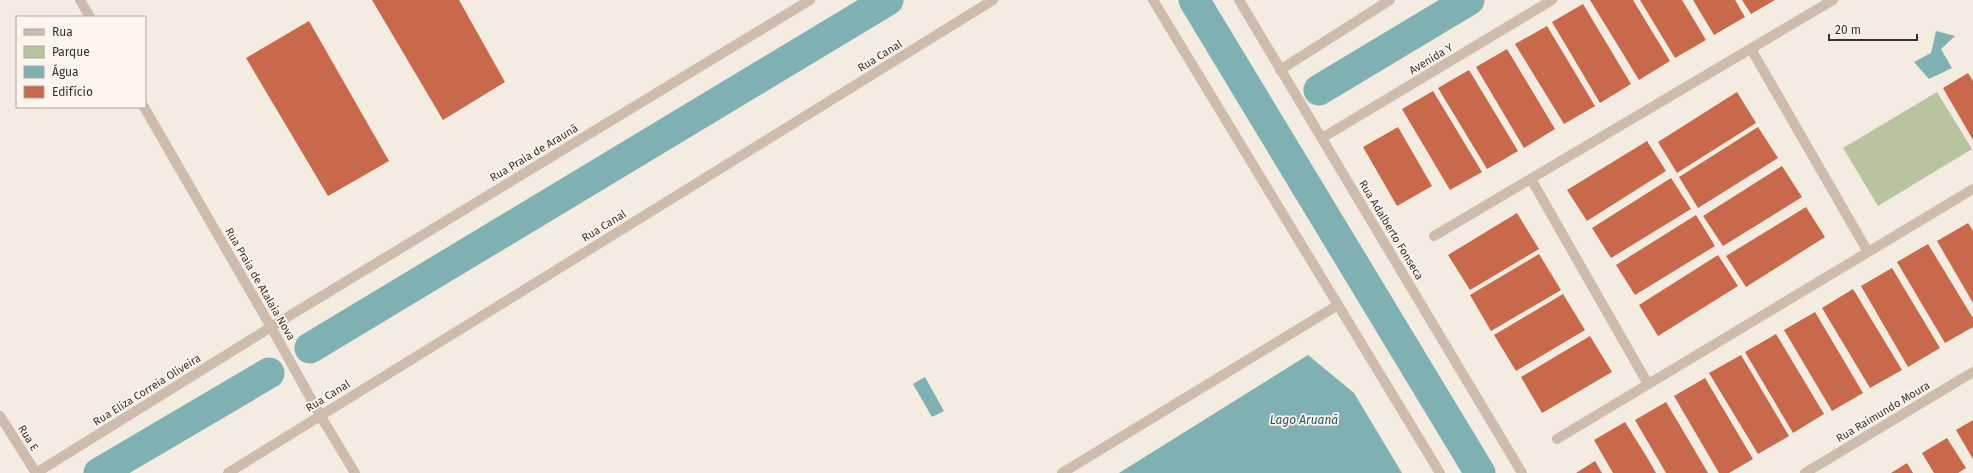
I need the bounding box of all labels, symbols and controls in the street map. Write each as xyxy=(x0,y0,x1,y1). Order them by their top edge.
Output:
legend xyxy=(16,16,146,108)
scale bar xyxy=(1829,16,1917,42)
text: 20 m xyxy=(1835,23,1861,37)
text: Rua xyxy=(52,25,73,39)
street label: Rua Canal xyxy=(856,37,904,75)
street label: Avenida Y xyxy=(1407,41,1455,77)
text: Parque xyxy=(52,45,90,59)
text: Água xyxy=(52,64,79,79)
text: Edifício xyxy=(52,85,93,99)
street label: Rua Praia de Araunã xyxy=(488,122,580,184)
street label: Rua Adalberto Fonseca xyxy=(1356,178,1426,282)
street label: Rua Canal xyxy=(580,207,628,245)
street label: Rua Praia de Atalaia Nova xyxy=(222,225,298,343)
street label: Rua Eliza Correia Oliveira xyxy=(91,352,203,428)
street label: Rua Canal xyxy=(304,377,352,415)
street label: Rua Raimundo Moura xyxy=(1834,379,1932,445)
water label: Lago Aruanã xyxy=(1270,413,1338,427)
street label: Rua E xyxy=(15,423,41,453)

